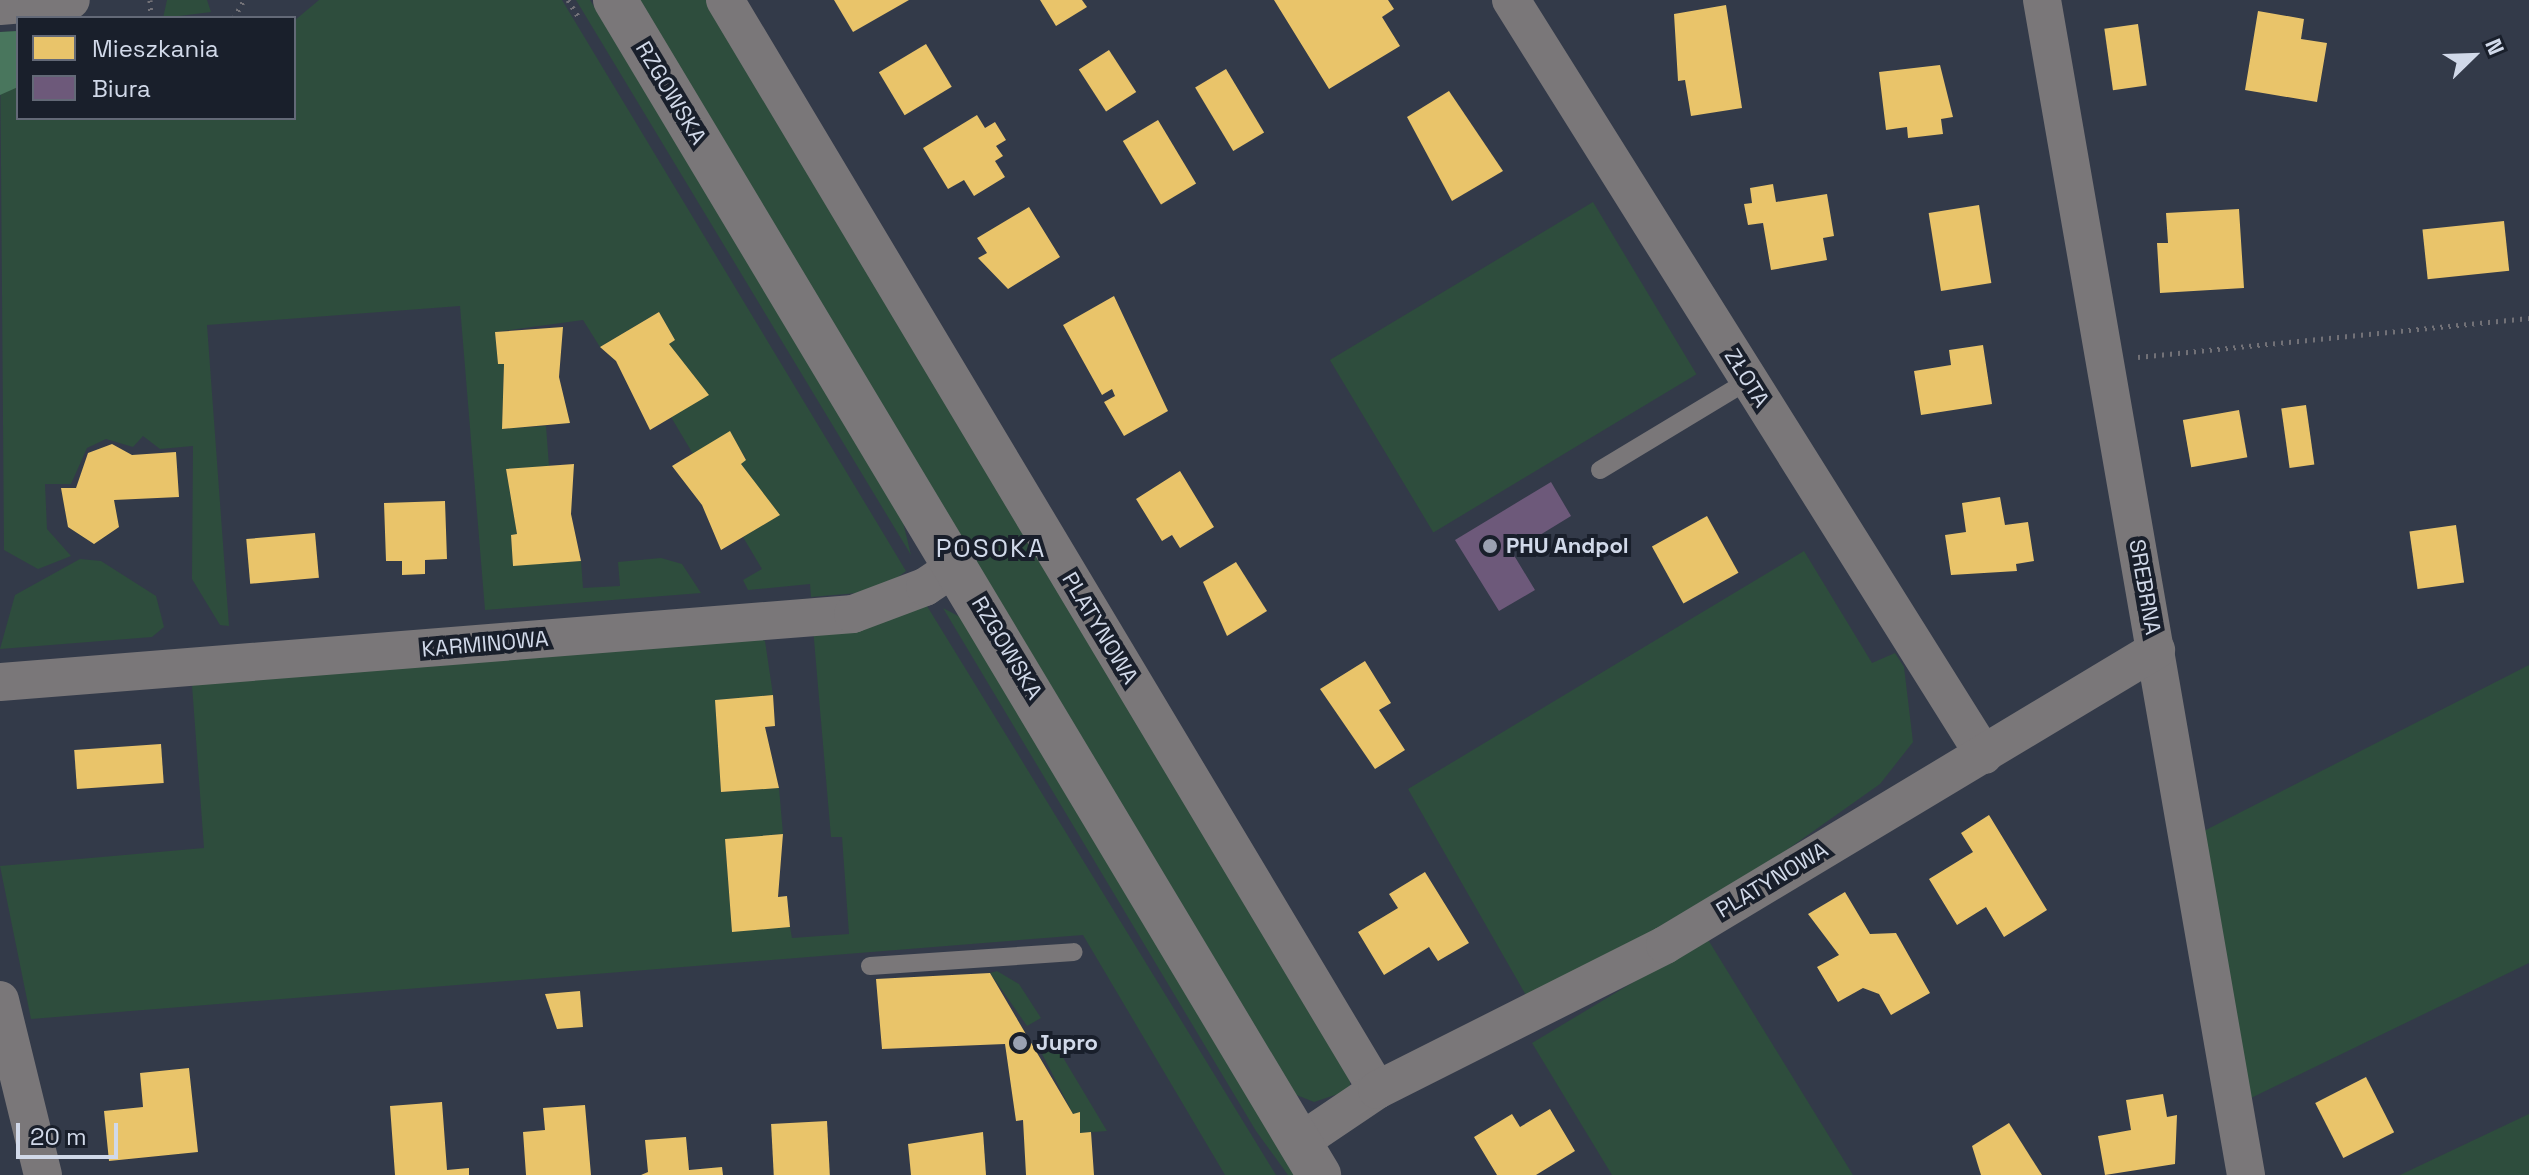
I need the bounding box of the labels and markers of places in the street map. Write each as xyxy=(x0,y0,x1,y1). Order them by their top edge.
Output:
place label: PHU Andpol xyxy=(1506,533,1629,559)
marker: PHU Andpol xyxy=(1481,537,1499,555)
place label: Jupro xyxy=(1036,1030,1098,1056)
marker: Jupro xyxy=(1011,1034,1029,1052)

